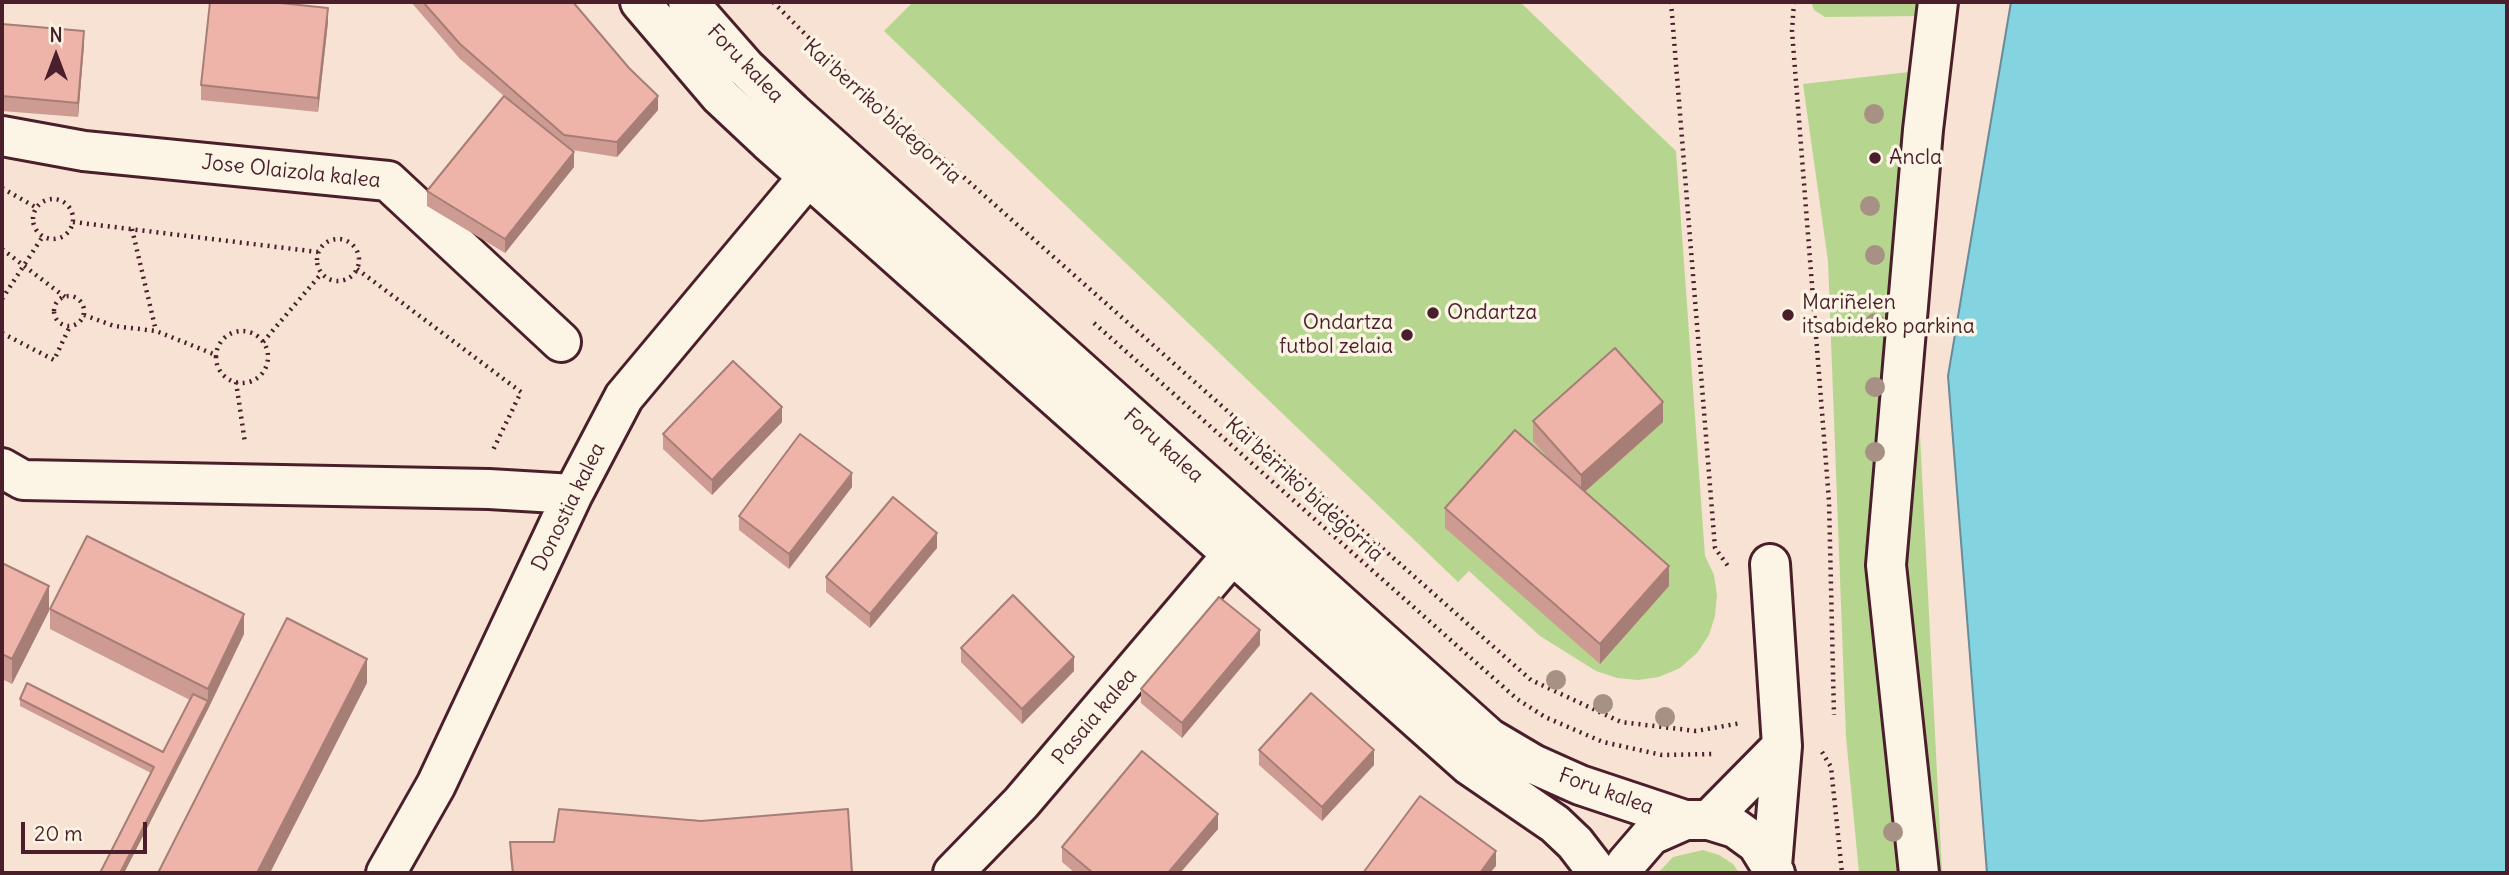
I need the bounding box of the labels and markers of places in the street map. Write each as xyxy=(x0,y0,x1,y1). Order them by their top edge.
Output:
place label: Ancla xyxy=(1889,145,1942,171)
marker: Ancla xyxy=(1867,150,1883,166)
place label: Mariñelen itsabideko parkina xyxy=(1802,290,1975,340)
place label: Ondartza xyxy=(1447,300,1537,326)
marker: Ondartza xyxy=(1425,305,1441,321)
marker: Mariñelen itsabideko parkina xyxy=(1780,307,1796,323)
place label: Ondartza futbol zelaia xyxy=(1279,310,1393,360)
marker: Ondartza futbol zelaia xyxy=(1399,327,1415,343)

